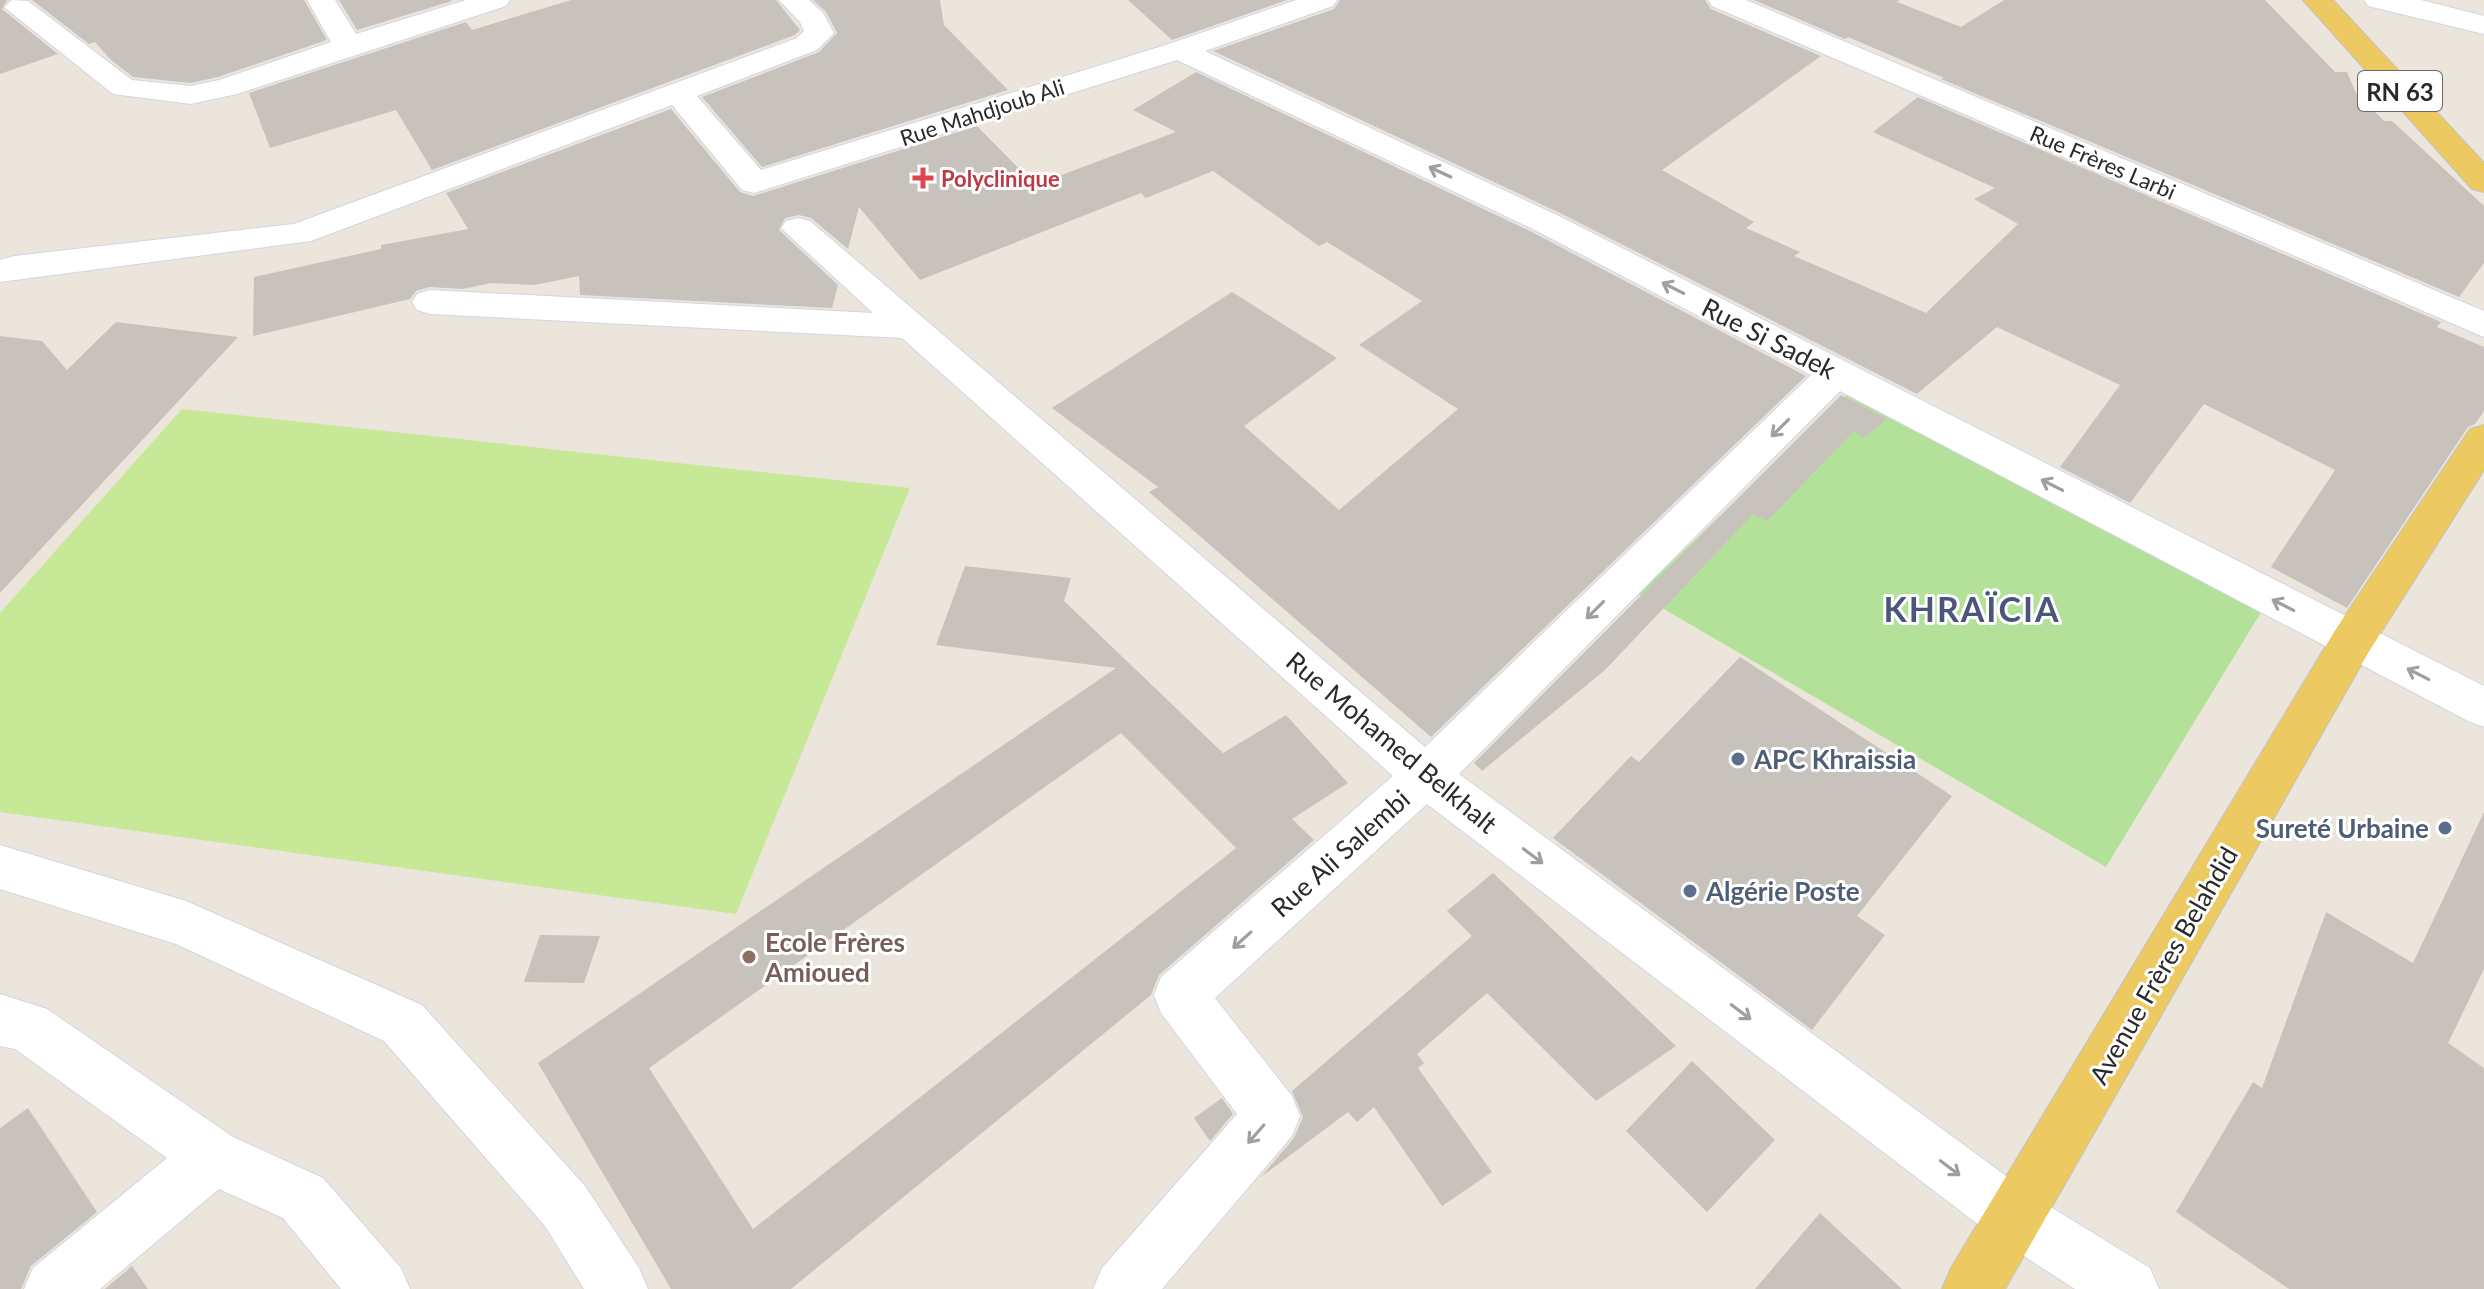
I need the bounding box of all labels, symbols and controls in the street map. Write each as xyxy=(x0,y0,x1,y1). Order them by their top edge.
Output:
road number: RN 63 xyxy=(2358,71,2442,111)
street label: Rue Mahdjoub Ali xyxy=(896,73,1068,151)
street label: Rue Frères Larbi xyxy=(2026,119,2180,205)
one-way arrow xyxy=(1428,164,1452,179)
place label: Polyclinique xyxy=(941,165,1060,192)
marker: Polyclinique xyxy=(912,167,934,189)
one-way arrow xyxy=(1661,280,1685,296)
street label: Rue Si Sadek xyxy=(1697,291,1842,386)
one-way arrow xyxy=(1770,418,1790,437)
one-way arrow xyxy=(2041,477,2065,493)
district label: KHRAÏCIA xyxy=(1883,588,2061,629)
one-way arrow xyxy=(2272,597,2296,613)
one-way arrow xyxy=(1586,600,1605,619)
street label: Rue Mohamed Belkhalt xyxy=(1280,644,1504,840)
one-way arrow xyxy=(2407,666,2431,682)
place label: APC Khraissia xyxy=(1753,743,1916,775)
marker: APC Khraissia xyxy=(1729,750,1747,768)
street label: Rue Ali Salembi xyxy=(1264,782,1416,924)
place label: Sureté Urbaine xyxy=(2256,812,2429,844)
marker: Sureté Urbaine xyxy=(2436,819,2454,837)
street label: Avenue Frères Belahdid xyxy=(2082,841,2244,1089)
one-way arrow xyxy=(1522,848,1544,865)
place label: Algérie Poste xyxy=(1705,875,1860,907)
marker: Algérie Poste xyxy=(1681,882,1699,900)
place label: Ecole Frères Amioued xyxy=(764,926,905,988)
one-way arrow xyxy=(1233,930,1253,948)
marker: Ecole Frères Amioued xyxy=(740,948,758,966)
one-way arrow xyxy=(1730,1004,1752,1021)
one-way arrow xyxy=(1248,1124,1266,1144)
one-way arrow xyxy=(1938,1160,1960,1176)

